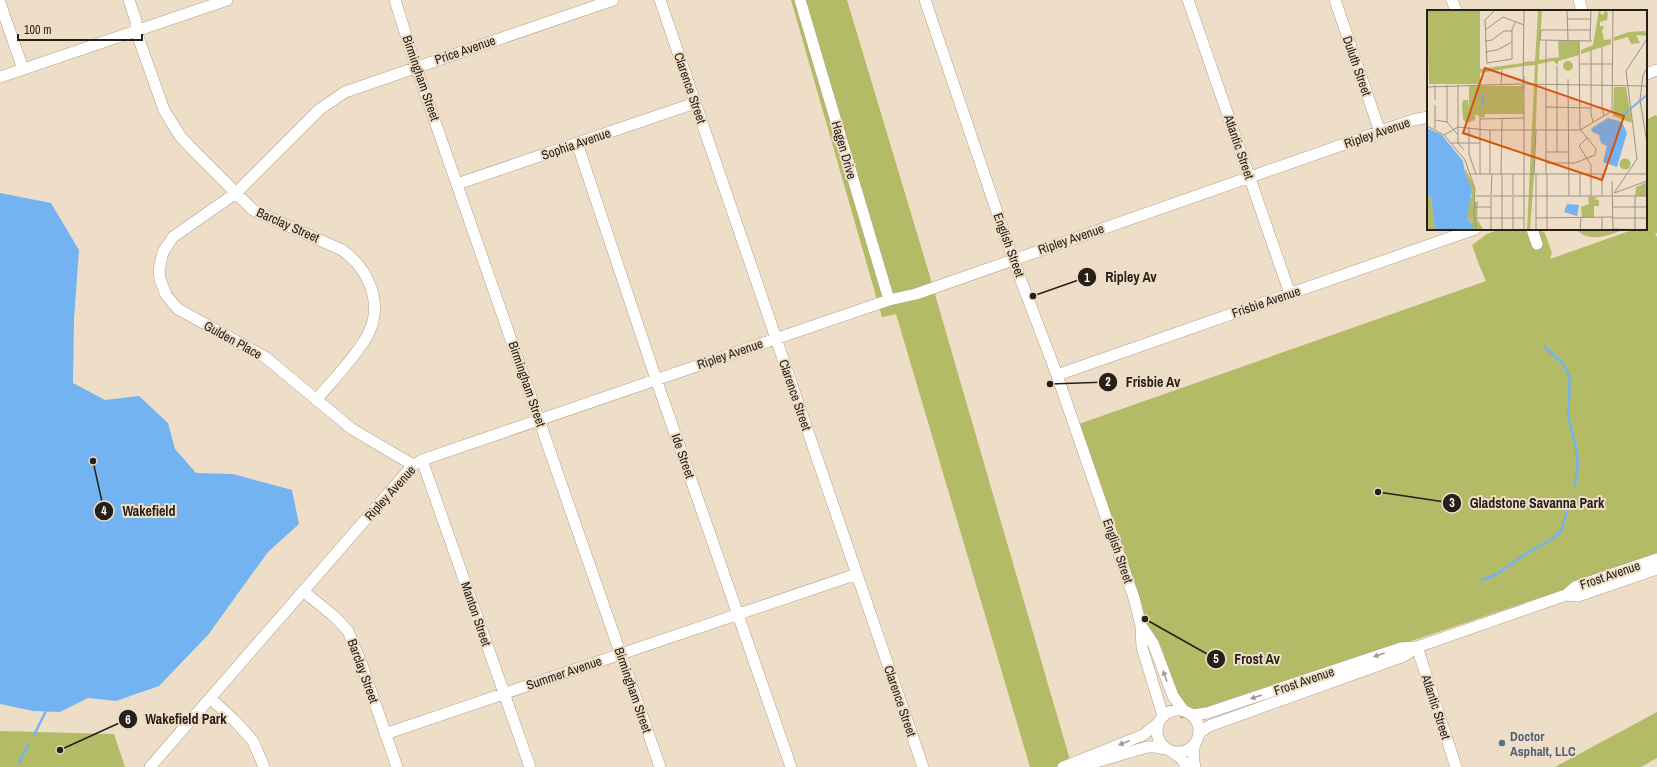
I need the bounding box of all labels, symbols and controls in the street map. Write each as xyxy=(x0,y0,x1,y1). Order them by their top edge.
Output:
inset map xyxy=(1427,10,1647,230)
scale bar xyxy=(18,16,142,42)
text: 100 m xyxy=(24,22,51,38)
street label: Price Avenue xyxy=(432,32,498,68)
street label: Birmingham Street xyxy=(398,33,444,123)
street label: Duluth Street xyxy=(1339,34,1375,98)
street label: Clarence Street xyxy=(670,50,710,126)
street label: Atlantic Street xyxy=(1220,112,1258,181)
street label: Ripley Avenue xyxy=(1342,114,1412,152)
street label: Hagen Drive xyxy=(828,119,860,181)
street label: Sophia Avenue xyxy=(539,124,613,164)
street label: Barclay Street xyxy=(254,204,322,246)
street label: English Street xyxy=(990,211,1028,279)
street label: Ripley Avenue xyxy=(1036,220,1106,258)
callout: Ripley Av xyxy=(1077,264,1165,290)
text: Ripley Av xyxy=(1105,268,1157,286)
text: 1 xyxy=(1084,270,1090,286)
street label: Frisbie Avenue xyxy=(1229,282,1303,322)
street label: Gulden Place xyxy=(201,317,265,363)
street label: Ripley Avenue xyxy=(695,335,765,373)
street label: Birmingham Street xyxy=(504,339,550,429)
street label: Clarence Street xyxy=(775,357,815,433)
callout: Frisbie Av xyxy=(1098,369,1189,395)
text: Frisbie Av xyxy=(1126,373,1181,391)
text: 2 xyxy=(1105,374,1111,390)
street label: Ide Street xyxy=(667,431,699,481)
street label: Ripley Avenue xyxy=(361,462,419,524)
callout: Gladstone Savanna Park xyxy=(1442,490,1613,516)
text: Gladstone Savanna Park xyxy=(1470,494,1605,512)
text: 3 xyxy=(1449,495,1455,511)
callout: Wakefield xyxy=(94,498,183,524)
text: Wakefield xyxy=(122,502,176,520)
text: 4 xyxy=(101,503,107,519)
street label: English Street xyxy=(1099,517,1137,585)
street label: Frost Avenue xyxy=(1578,557,1642,593)
street label: Manton Street xyxy=(457,580,495,648)
street label: Barclay Street xyxy=(344,637,382,705)
street label: Birmingham Street xyxy=(610,645,656,735)
callout: Frost Av xyxy=(1206,646,1288,672)
text: Frost Av xyxy=(1234,650,1280,668)
text: 5 xyxy=(1213,651,1219,667)
street label: Summer Avenue xyxy=(524,652,604,694)
one-way arrow xyxy=(1373,652,1385,658)
street label: Clarence Street xyxy=(880,663,920,739)
street label: Frost Avenue xyxy=(1272,663,1336,699)
one-way arrow xyxy=(1162,670,1168,682)
street label: Atlantic Street xyxy=(1417,672,1454,742)
one-way arrow xyxy=(1250,694,1262,700)
callout: Wakefield Park xyxy=(118,706,235,732)
text: Wakefield Park xyxy=(145,710,227,728)
text: 6 xyxy=(125,712,131,728)
place label: Doctor Asphalt, LLC xyxy=(1510,728,1576,760)
marker: Doctor Asphalt, LLC xyxy=(1497,738,1507,748)
one-way arrow xyxy=(1117,741,1129,747)

